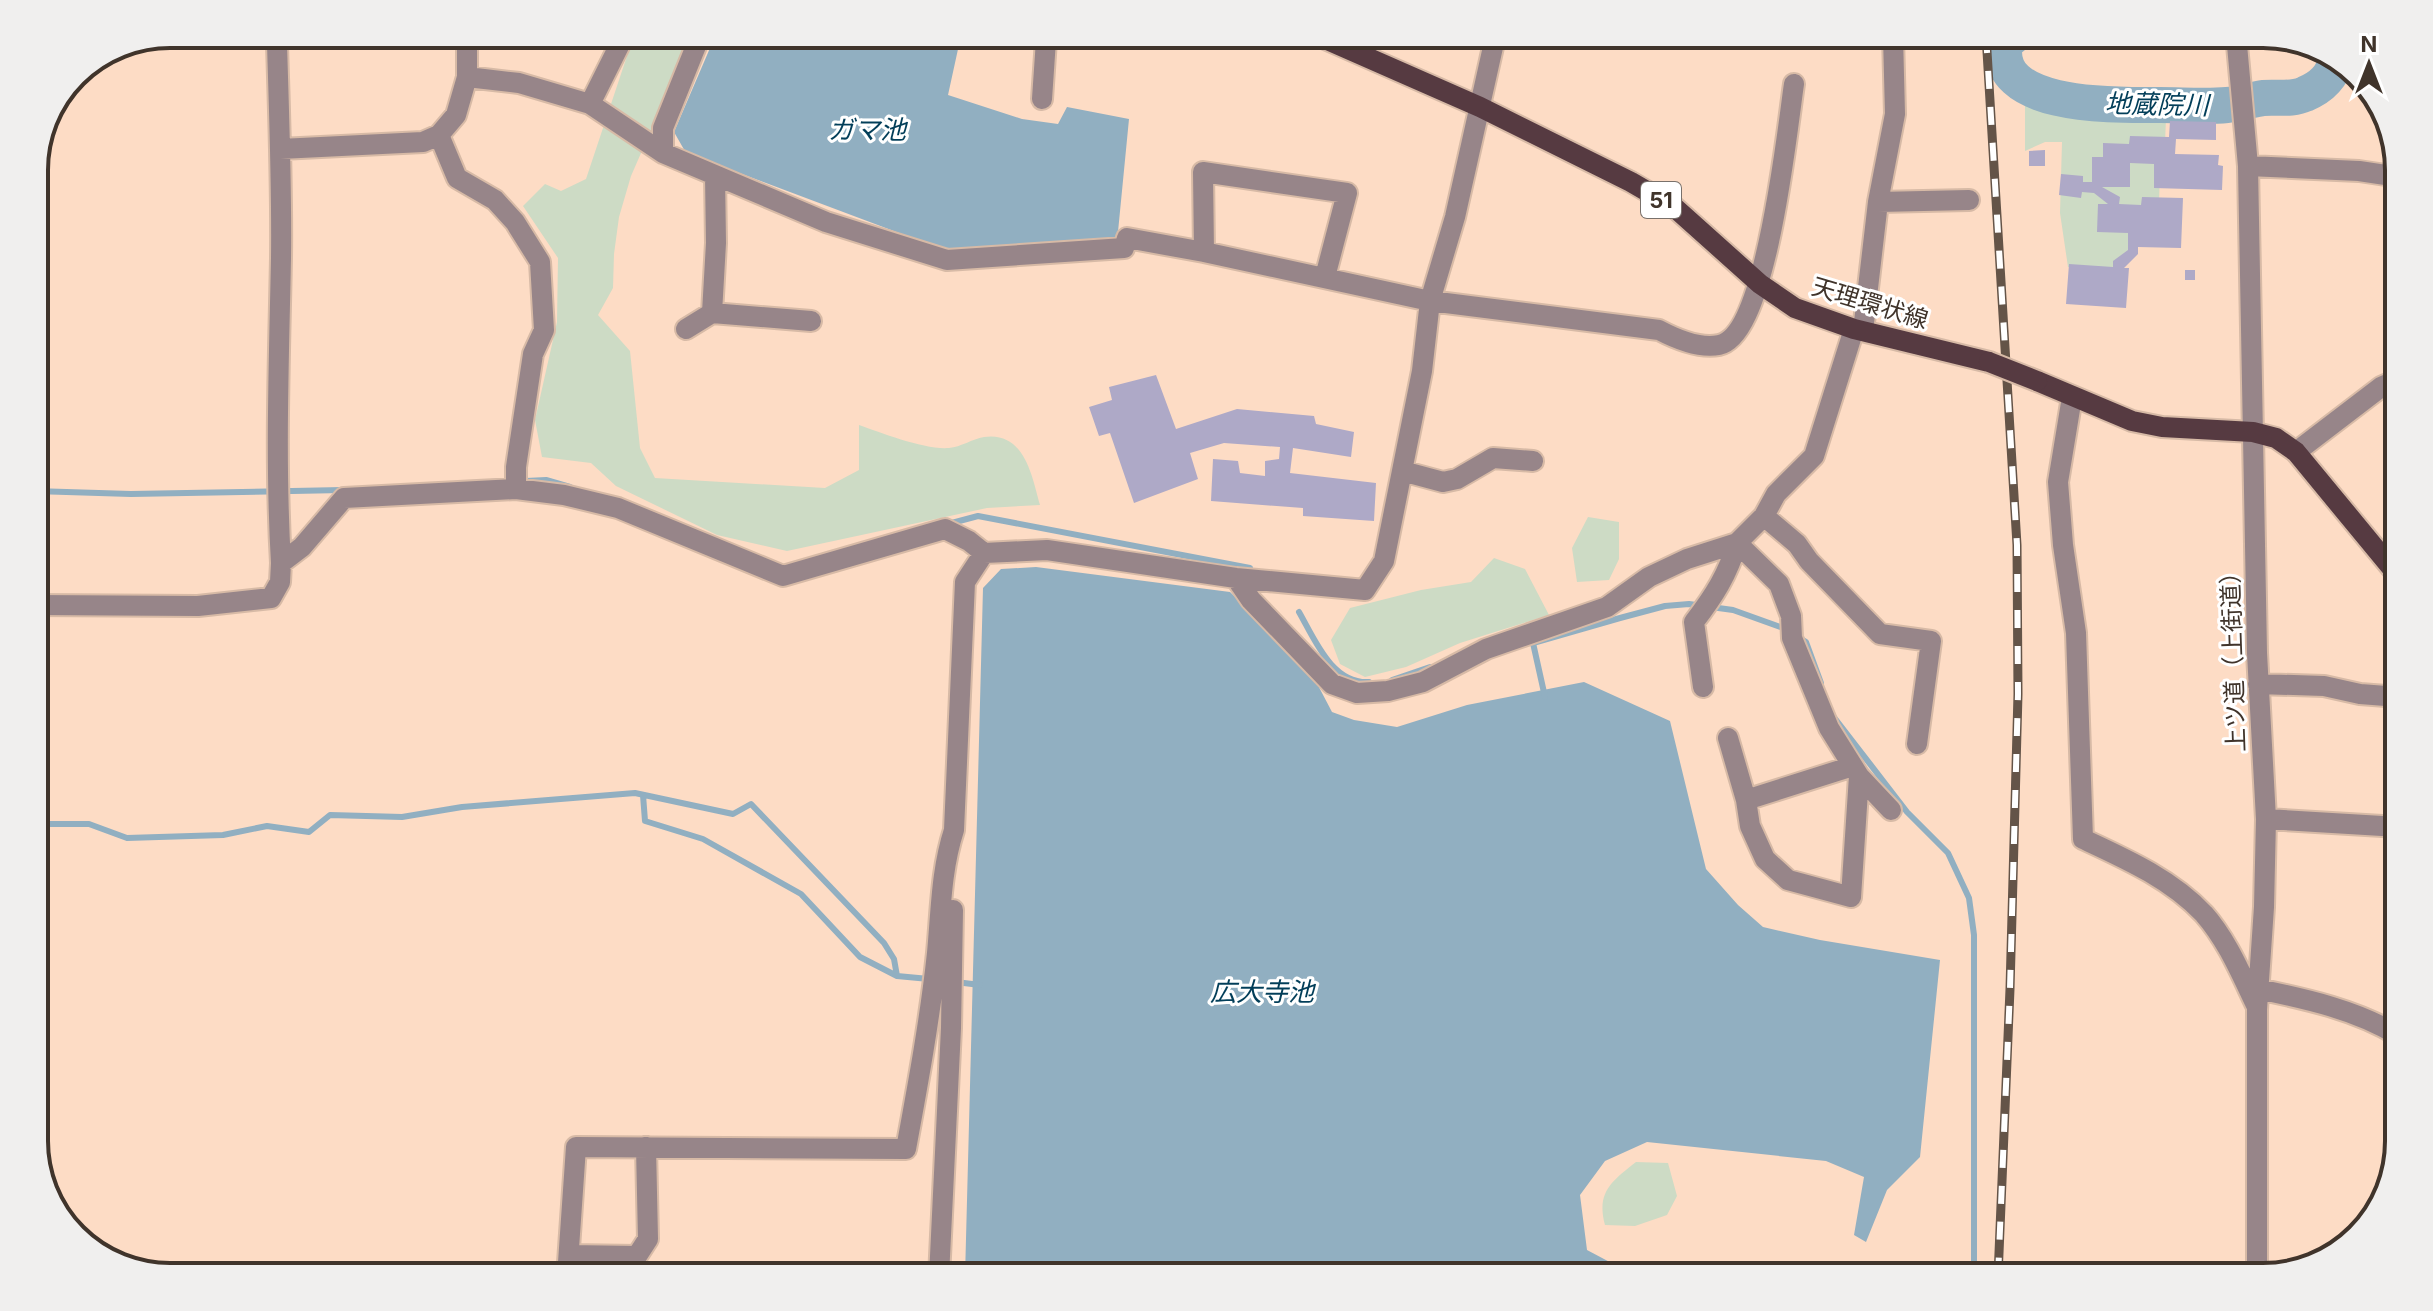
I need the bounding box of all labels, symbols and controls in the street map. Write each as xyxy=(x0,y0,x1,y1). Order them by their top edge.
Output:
north arrow xyxy=(2329,24,2409,104)
text: N xyxy=(2361,31,2377,57)
water label: 地蔵院川 xyxy=(2105,88,2212,120)
water label: ガマ池 xyxy=(828,114,909,145)
road number: 51 xyxy=(1641,182,1681,218)
street label: 天理環状線 xyxy=(1808,272,1932,334)
street label: 上ツ道（上街道） xyxy=(2215,560,2251,752)
water label: 広大寺池 xyxy=(1210,976,1317,1007)

